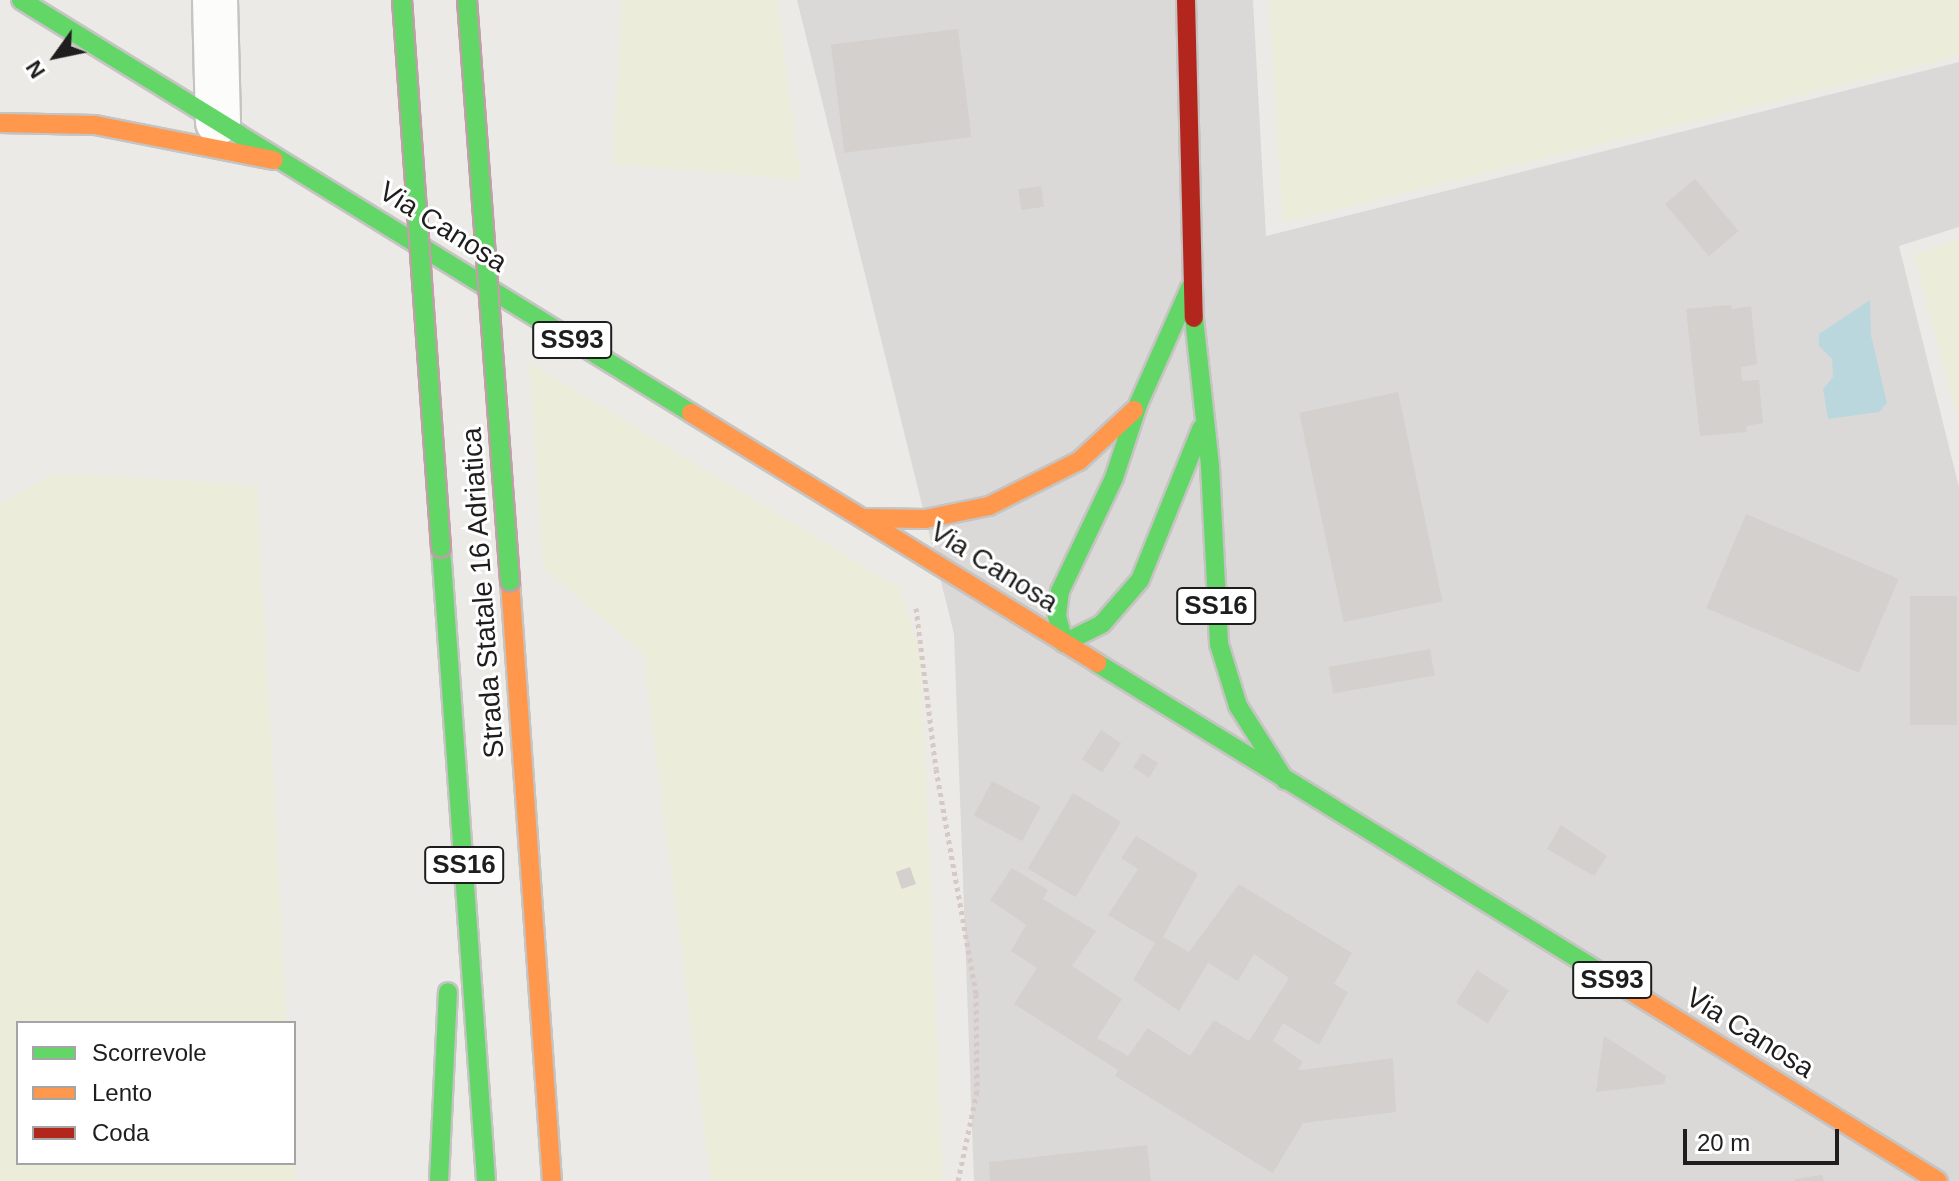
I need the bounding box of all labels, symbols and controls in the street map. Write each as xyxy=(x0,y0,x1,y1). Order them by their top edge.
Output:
north arrow xyxy=(16,16,96,96)
text: N xyxy=(21,56,50,83)
street label: Via Canosa xyxy=(373,175,513,279)
road number: SS93 xyxy=(532,318,612,362)
street label: Strada Statale 16 Adriatica xyxy=(455,426,511,760)
street label: Via Canosa xyxy=(924,515,1064,619)
road number: SS16 xyxy=(1176,584,1256,628)
road number: SS16 xyxy=(424,843,504,887)
road number: SS93 xyxy=(1572,958,1652,1002)
street label: Via Canosa xyxy=(1680,981,1820,1085)
legend xyxy=(16,1021,296,1165)
text: Scorrevole xyxy=(92,1039,207,1066)
text: Lento xyxy=(92,1079,152,1106)
scale bar xyxy=(1687,1113,1843,1163)
text: Coda xyxy=(92,1119,149,1146)
text: 20 m xyxy=(1697,1129,1750,1156)

